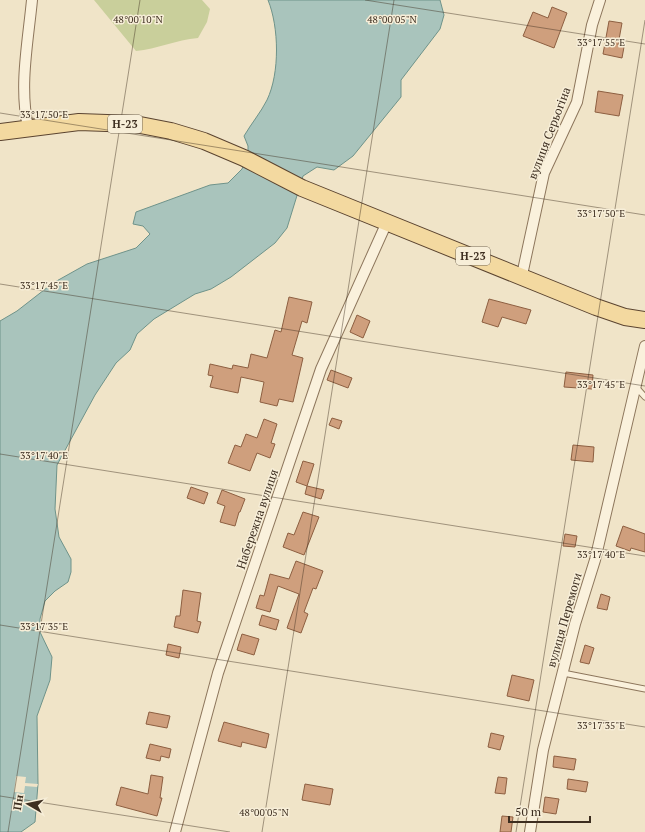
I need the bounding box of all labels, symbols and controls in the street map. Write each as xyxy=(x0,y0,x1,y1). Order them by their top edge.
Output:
text: 48°00'10"N xyxy=(113,13,163,26)
text: 48°00'05"N xyxy=(367,13,417,26)
text: 33°17'55"E xyxy=(577,36,625,49)
street label: вулиця Серьогіна xyxy=(524,85,574,181)
text: 33°17'50"E xyxy=(20,108,68,121)
road number: Н-23 xyxy=(108,115,142,133)
text: 33°17'50"E xyxy=(577,207,625,220)
road number: Н-23 xyxy=(456,247,490,265)
text: 33°17'45"E xyxy=(20,279,68,292)
text: 33°17'45"E xyxy=(577,378,625,391)
text: 33°17'40"E xyxy=(20,449,68,462)
street label: Набережна вулиця xyxy=(233,467,281,571)
text: 33°17'40"E xyxy=(577,548,625,561)
street label: вулиця Перемоги xyxy=(543,571,585,669)
text: 33°17'35"E xyxy=(20,620,68,633)
text: 33°17'35"E xyxy=(577,719,625,732)
north arrow xyxy=(8,784,48,824)
text: Пн xyxy=(10,794,26,811)
scale bar xyxy=(509,798,590,824)
text: 50 m xyxy=(515,804,542,819)
text: 48°00'05"N xyxy=(239,806,289,819)

